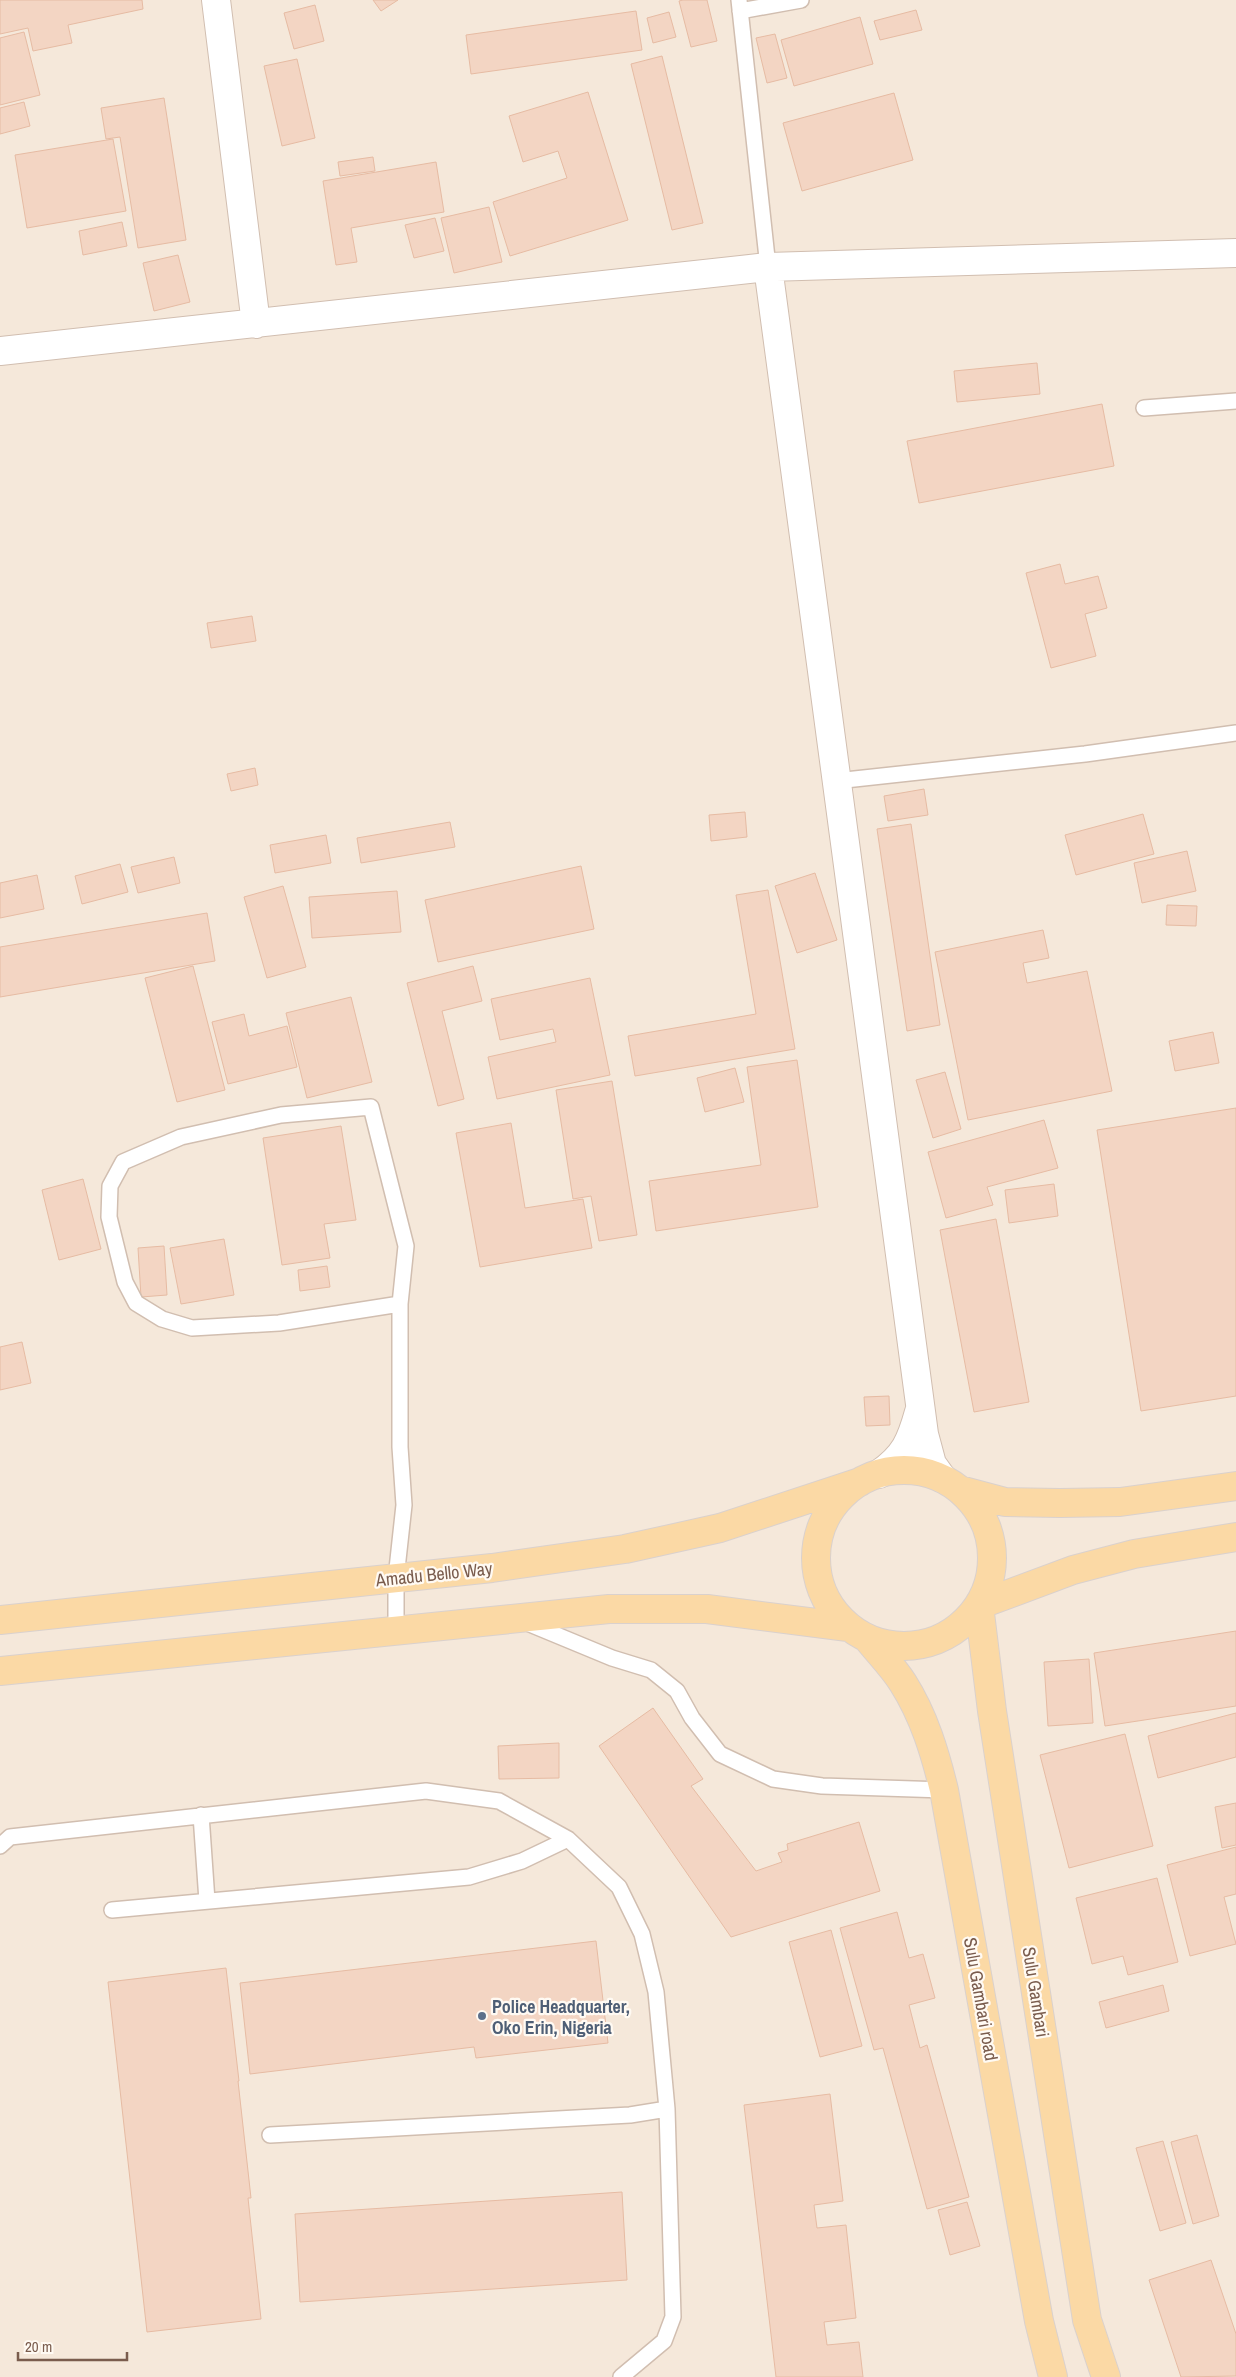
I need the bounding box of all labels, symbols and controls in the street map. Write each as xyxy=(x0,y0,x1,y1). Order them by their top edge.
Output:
street label: Amadu Bello Way xyxy=(374,1555,494,1593)
street label: Sulu Gambari road xyxy=(958,1935,1004,2063)
street label: Sulu Gambari xyxy=(1017,1945,1055,2039)
place label: Police Headquarter, Oko Erin, Nigeria xyxy=(492,1994,630,2040)
marker: Police Headquarter, Oko Erin, Nigeria xyxy=(476,2010,488,2022)
scale bar xyxy=(18,2330,126,2362)
text: 20 m xyxy=(25,2336,52,2357)

